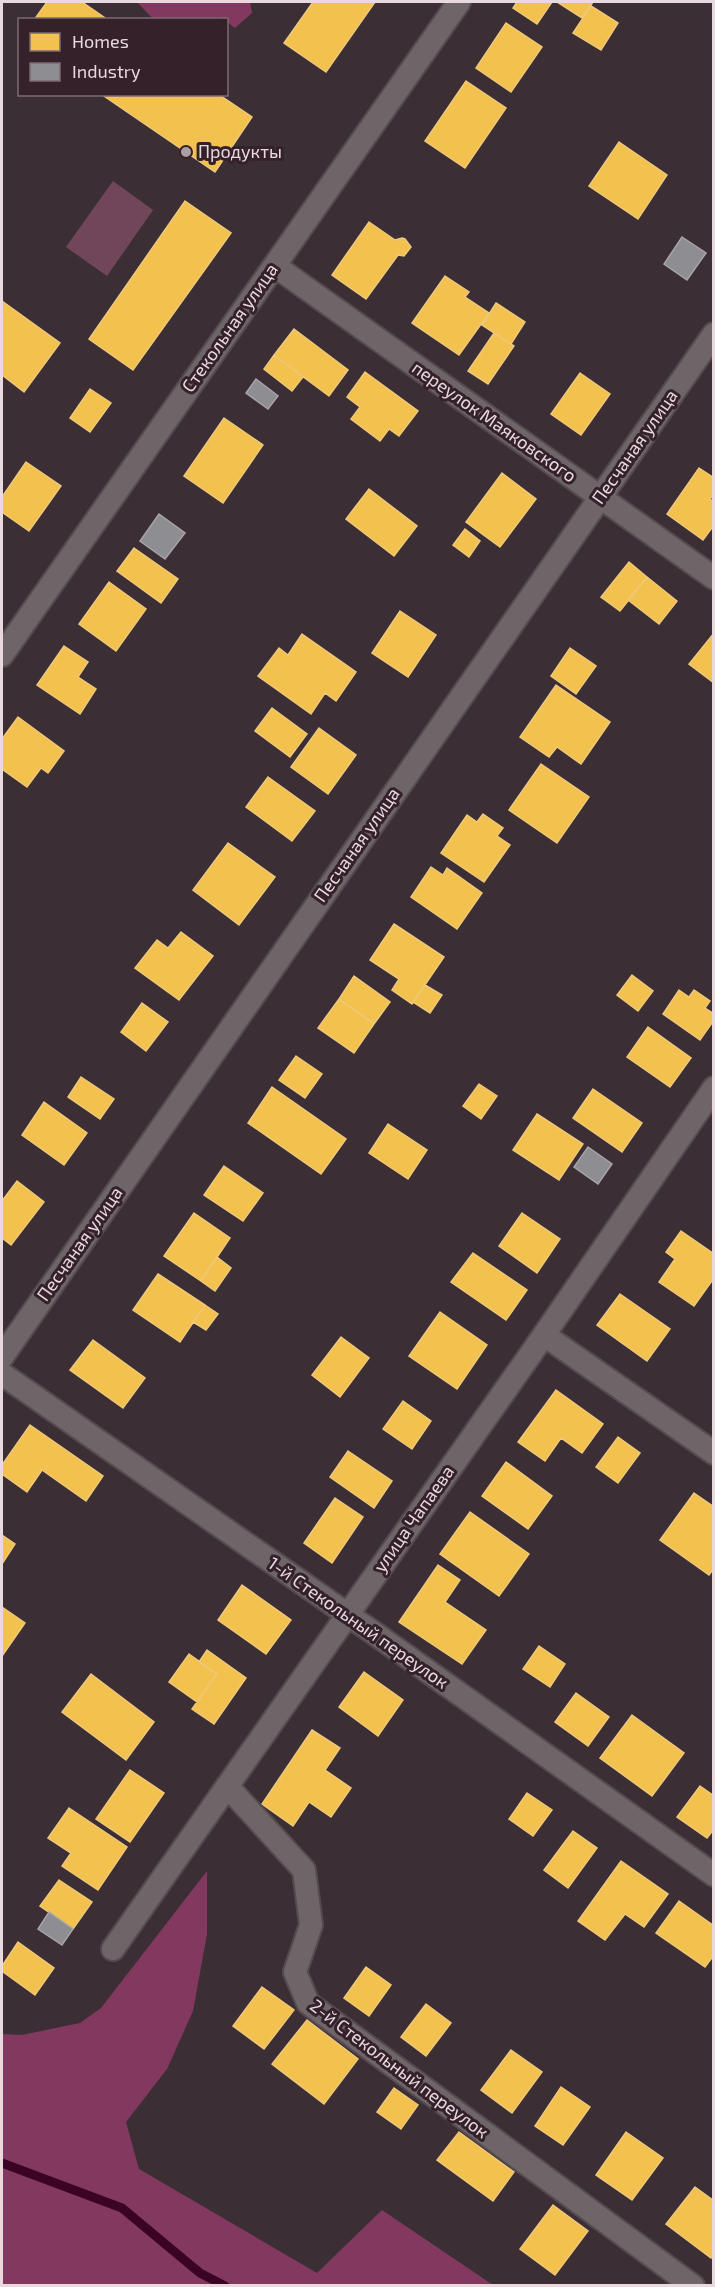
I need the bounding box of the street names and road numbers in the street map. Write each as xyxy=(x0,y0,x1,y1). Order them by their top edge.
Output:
street label: Стекольная улица xyxy=(177,259,282,396)
street label: переулок Маяковского xyxy=(408,356,581,486)
street label: Песчаная улица xyxy=(587,385,682,508)
street label: Песчаная улица xyxy=(309,783,404,906)
street label: Песчаная улица xyxy=(32,1182,127,1305)
street label: улица Чапаева xyxy=(368,1461,458,1576)
street label: 1-й Стекольный переулок xyxy=(264,1552,453,1693)
street label: 2-й Стекольный переулок xyxy=(306,1994,493,2143)

